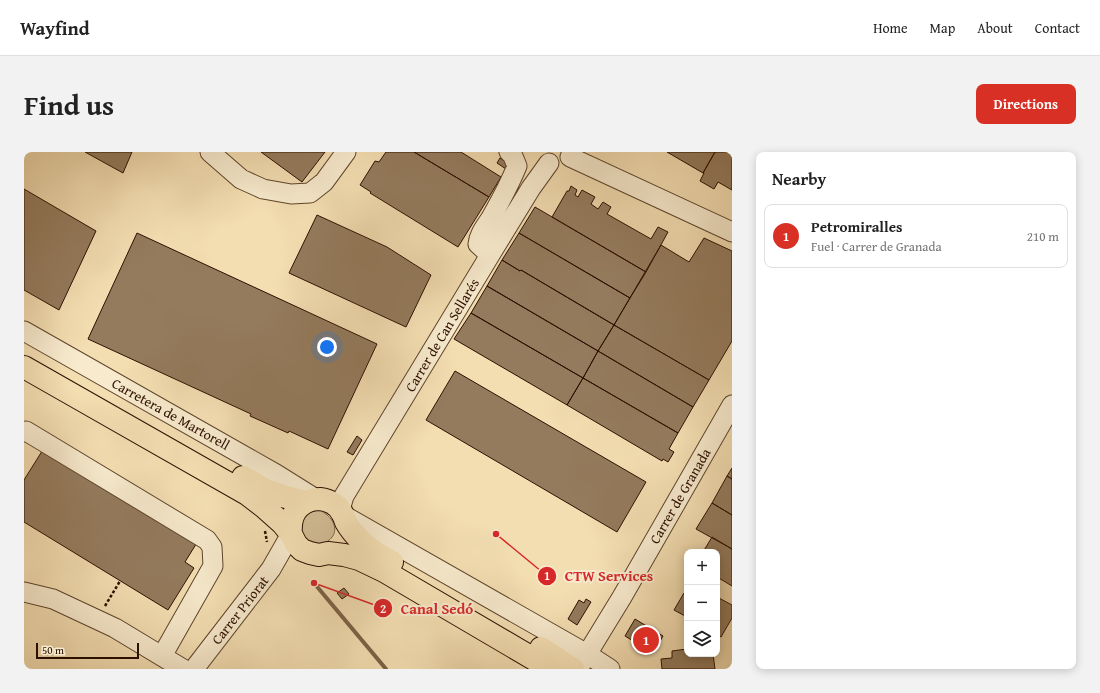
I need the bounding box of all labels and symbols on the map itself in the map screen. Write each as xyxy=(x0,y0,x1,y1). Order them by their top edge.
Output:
street label: Carrer de Can Sellarés xyxy=(400,275,484,395)
your location xyxy=(317,337,337,357)
street label: Carretera de Martorell xyxy=(108,373,234,455)
street label: Carrer de Granada xyxy=(645,444,716,547)
callout: CTW Services xyxy=(537,563,661,590)
text: CTW Services xyxy=(565,565,653,586)
text: 1 xyxy=(544,567,550,584)
street label: Carrer Priorat xyxy=(207,571,273,649)
callout: Canal Sedó xyxy=(373,595,481,622)
text: Canal Sedó xyxy=(401,598,473,619)
text: 2 xyxy=(380,600,386,617)
pin: 1 xyxy=(633,625,659,655)
scale bar xyxy=(36,641,139,660)

